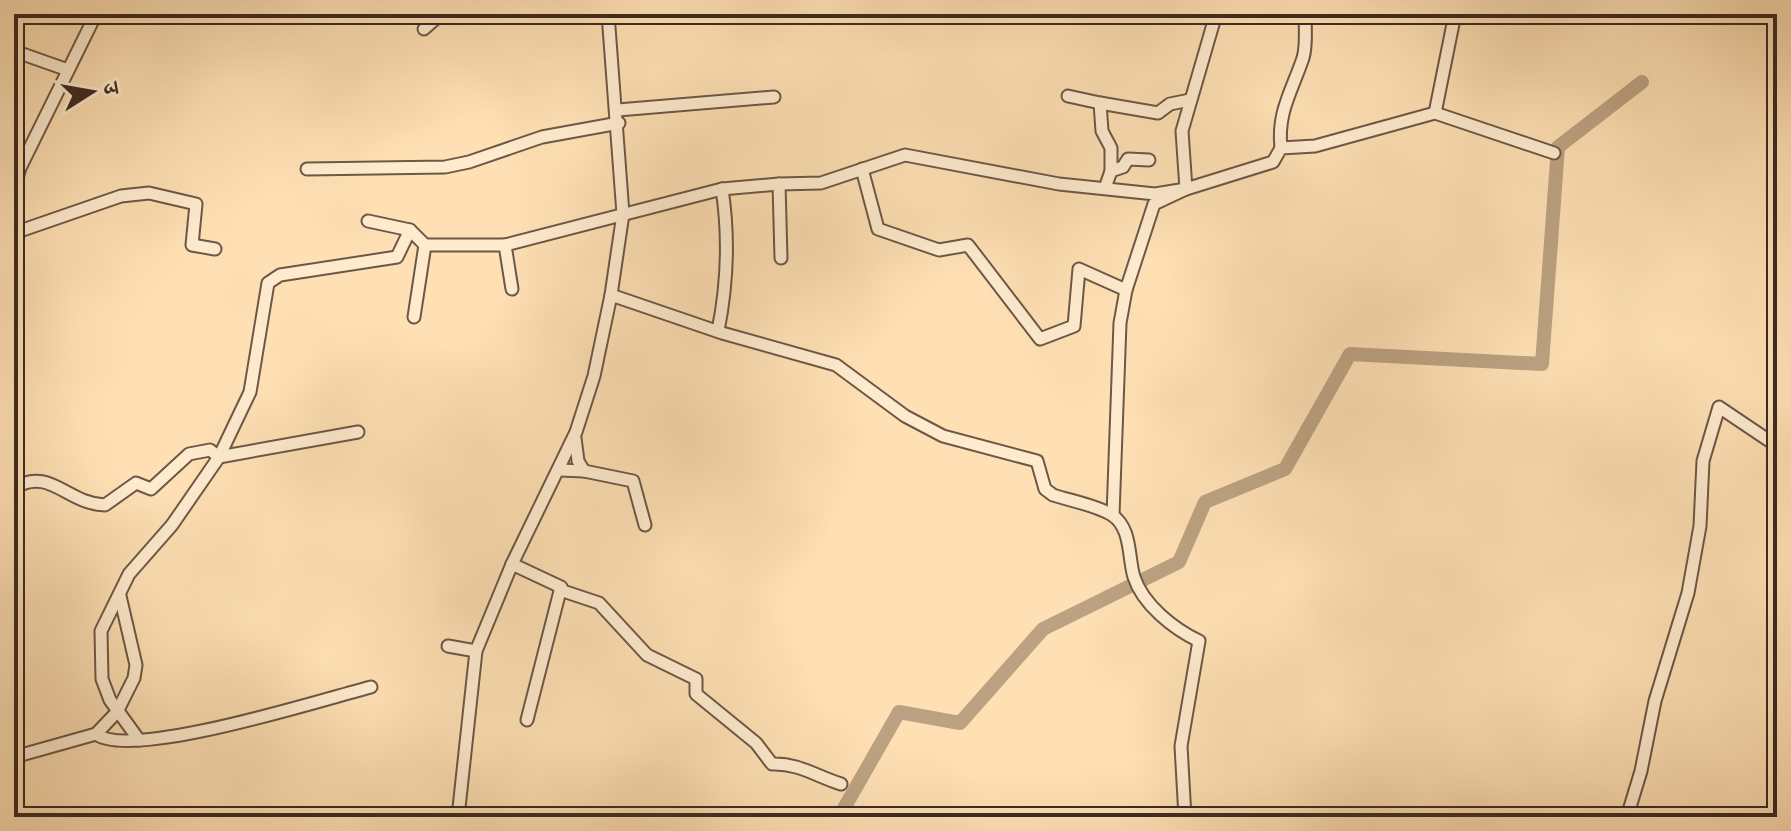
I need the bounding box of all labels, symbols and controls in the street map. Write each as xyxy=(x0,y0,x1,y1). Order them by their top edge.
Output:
north arrow xyxy=(52,52,132,132)
text: उ xyxy=(94,78,125,98)

